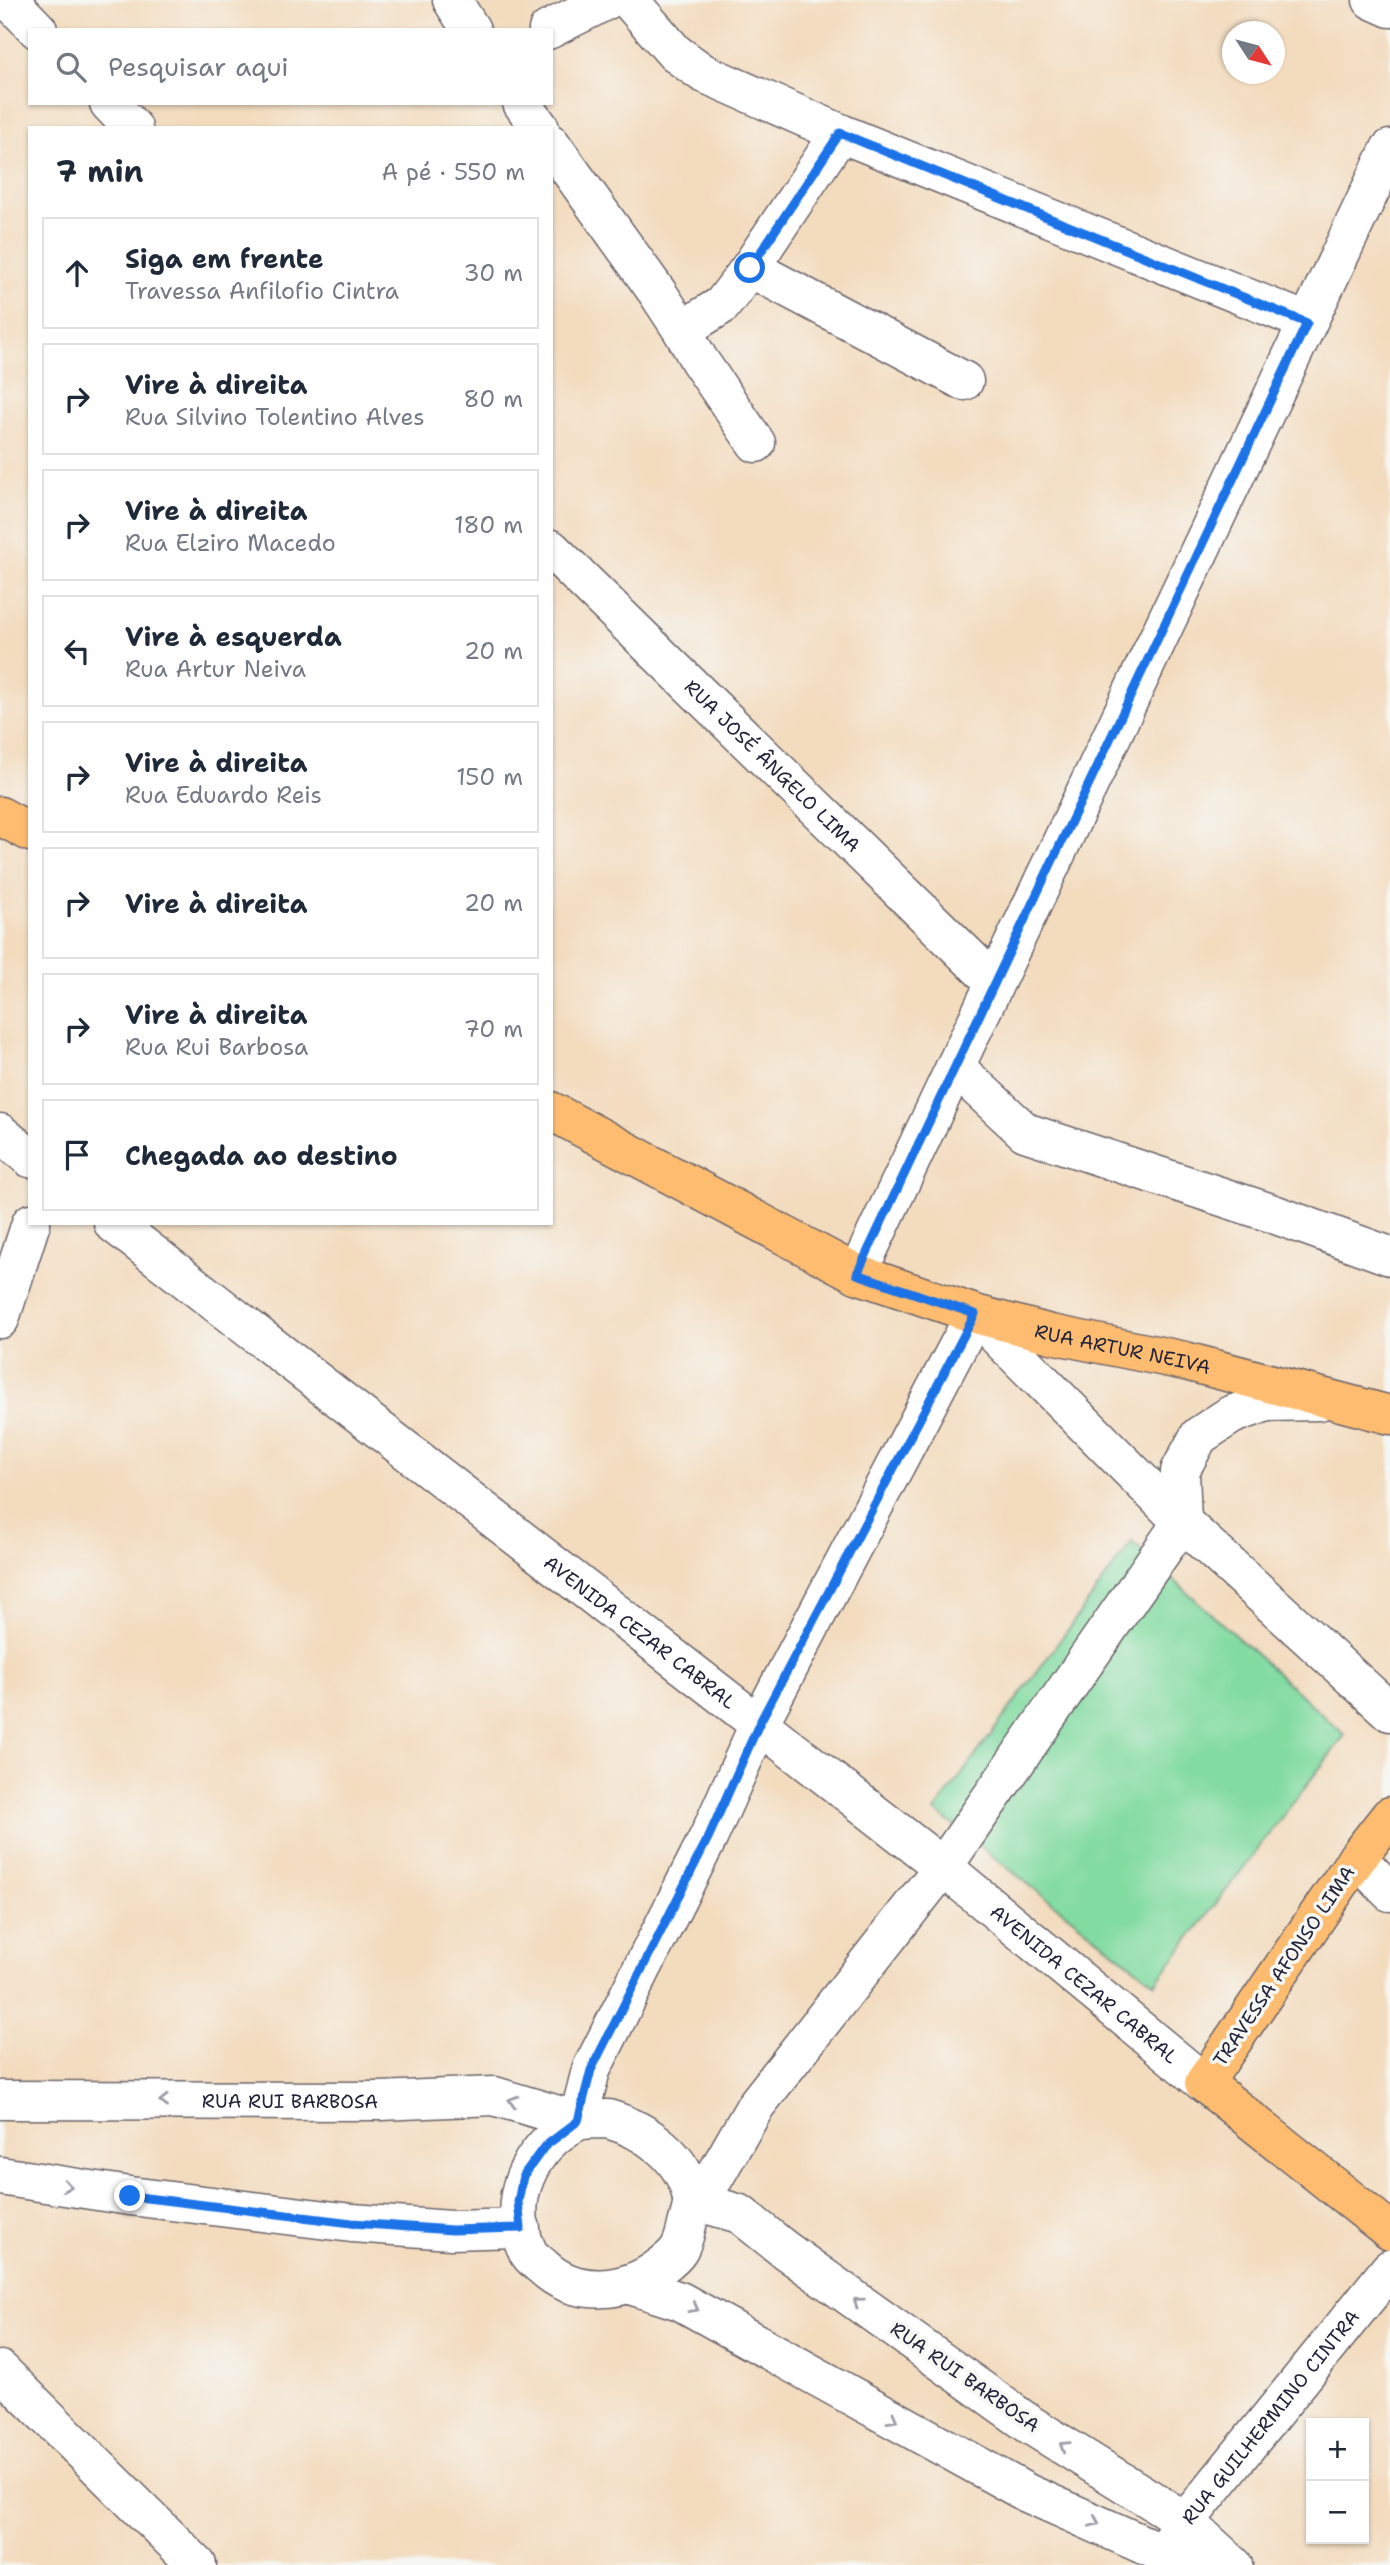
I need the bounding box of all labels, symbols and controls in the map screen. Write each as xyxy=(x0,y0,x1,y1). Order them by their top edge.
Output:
north arrow xyxy=(1222,21,1285,84)
search box xyxy=(28,28,553,105)
icon: search xyxy=(52,48,90,86)
text: Pesquisar aqui xyxy=(108,49,289,84)
text: 7 min xyxy=(56,151,143,192)
text: A pé · 550 m xyxy=(381,157,525,187)
text: Siga em frente xyxy=(125,241,324,276)
route start xyxy=(734,252,765,283)
icon: ahead xyxy=(58,254,96,292)
text: 30 m xyxy=(464,258,523,288)
text: Travessa Anfilofio Cintra xyxy=(125,276,399,306)
text: Vire à direita xyxy=(125,367,307,402)
icon: right xyxy=(58,380,96,418)
text: 80 m xyxy=(464,384,523,414)
text: Rua Silvino Tolentino Alves xyxy=(125,402,425,432)
text: Vire à direita xyxy=(125,493,307,528)
icon: right xyxy=(58,506,96,544)
text: 180 m xyxy=(454,510,523,540)
text: Rua Elziro Macedo xyxy=(125,528,336,558)
text: Vire à esquerda xyxy=(125,619,342,654)
icon: left xyxy=(58,632,96,670)
text: 20 m xyxy=(464,636,523,666)
text: Rua Artur Neiva xyxy=(125,654,306,684)
street label: RUA JOSÉ ÂNGELO LIMA xyxy=(679,674,866,857)
text: Vire à direita xyxy=(125,745,307,780)
icon: right xyxy=(58,758,96,796)
text: 150 m xyxy=(456,762,523,792)
text: Rua Eduardo Reis xyxy=(125,780,322,810)
icon: right xyxy=(58,884,96,922)
text: Vire à direita xyxy=(125,886,307,921)
text: 20 m xyxy=(464,888,523,918)
text: Vire à direita xyxy=(125,997,307,1032)
icon: right xyxy=(58,1010,96,1048)
text: 70 m xyxy=(464,1014,523,1044)
text: Rua Rui Barbosa xyxy=(125,1032,308,1062)
icon: arrive xyxy=(58,1136,96,1174)
text: Chegada ao destino xyxy=(125,1138,398,1173)
street label: RUA ARTUR NEIVA xyxy=(1032,1318,1213,1380)
street label: AVENIDA CEZAR CABRAL xyxy=(539,1550,741,1714)
street label: TRAVESSA AFONSO LIMA xyxy=(1207,1861,1361,2071)
street label: AVENIDA CEZAR CABRAL xyxy=(985,1899,1183,2069)
street label: RUA RUI BARBOSA xyxy=(202,2088,378,2113)
one-way arrow xyxy=(158,2093,168,2109)
one-way arrow xyxy=(507,2095,519,2110)
one-way arrow xyxy=(62,2178,73,2193)
route end xyxy=(114,2180,145,2211)
one-way arrow xyxy=(853,2298,866,2310)
one-way arrow xyxy=(686,2300,699,2314)
street label: RUA GUILHERMINO CINTRA xyxy=(1176,2304,1365,2529)
street label: RUA RUI BARBOSA xyxy=(886,2316,1045,2438)
one-way arrow xyxy=(886,2411,898,2424)
map controls xyxy=(1306,2418,1369,2544)
button: + xyxy=(1306,2418,1369,2481)
one-way arrow xyxy=(1059,2441,1072,2454)
button: − xyxy=(1306,2481,1369,2544)
one-way arrow xyxy=(1088,2514,1100,2528)

